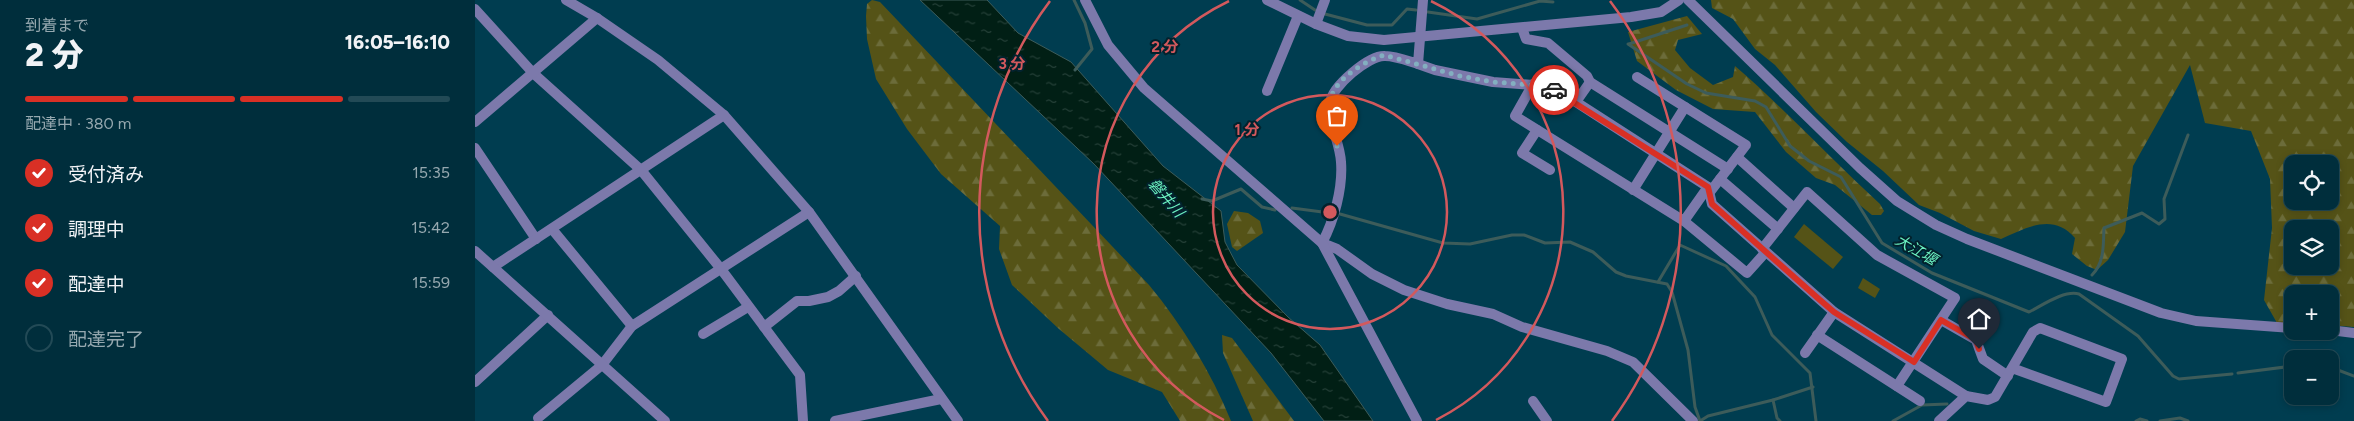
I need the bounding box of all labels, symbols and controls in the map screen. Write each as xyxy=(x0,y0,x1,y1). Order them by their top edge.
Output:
text: 到着まで xyxy=(25,16,89,35)
text: 16:05–16:10 xyxy=(345,31,450,54)
text: 2 分 xyxy=(25,36,83,74)
text: 2 分 xyxy=(1151,38,1179,56)
text: 3 分 xyxy=(999,55,1025,73)
courier xyxy=(1529,65,1579,115)
icon: car xyxy=(1540,76,1568,104)
pin xyxy=(1316,95,1358,146)
icon: bag xyxy=(1323,102,1351,130)
text: 配達中 · 380 m xyxy=(25,114,131,133)
text: 1 分 xyxy=(1235,121,1259,139)
map controls xyxy=(2284,155,2339,405)
button: locate xyxy=(2284,155,2339,210)
icon: check xyxy=(25,159,53,187)
text: 受付済み xyxy=(68,163,144,186)
text: 15:35 xyxy=(412,163,450,182)
water label: 磐井川 xyxy=(1144,175,1189,222)
centre of rings xyxy=(1321,203,1339,221)
icon: check xyxy=(25,214,53,242)
text: 調理中 xyxy=(68,218,125,241)
text: 15:42 xyxy=(411,218,450,237)
button: layers xyxy=(2284,220,2339,275)
water label: 大江堰 xyxy=(1892,231,1943,271)
icon: check xyxy=(25,269,53,297)
text: 配達中 xyxy=(68,273,125,296)
text: 15:59 xyxy=(412,273,450,292)
button: + xyxy=(2284,285,2339,340)
pin xyxy=(1958,298,2000,349)
icon: home xyxy=(1965,305,1993,333)
text: 配達完了 xyxy=(68,328,144,351)
button: − xyxy=(2284,350,2339,405)

